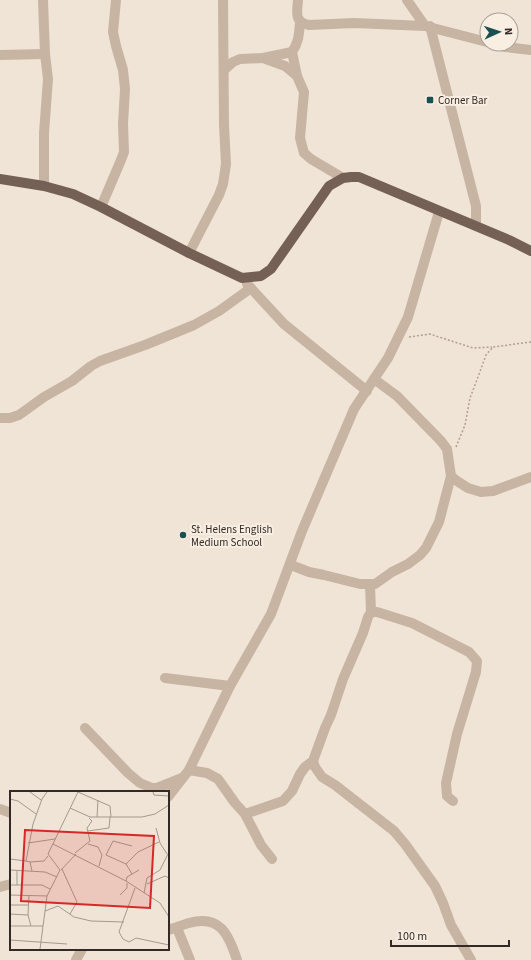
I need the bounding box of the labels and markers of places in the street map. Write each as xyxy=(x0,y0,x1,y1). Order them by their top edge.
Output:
place label: Corner Bar xyxy=(438,93,488,108)
marker: Corner Bar xyxy=(425,95,435,105)
place label: St. Helens English Medium School xyxy=(191,522,273,550)
marker: St. Helens English Medium School xyxy=(178,530,188,540)

